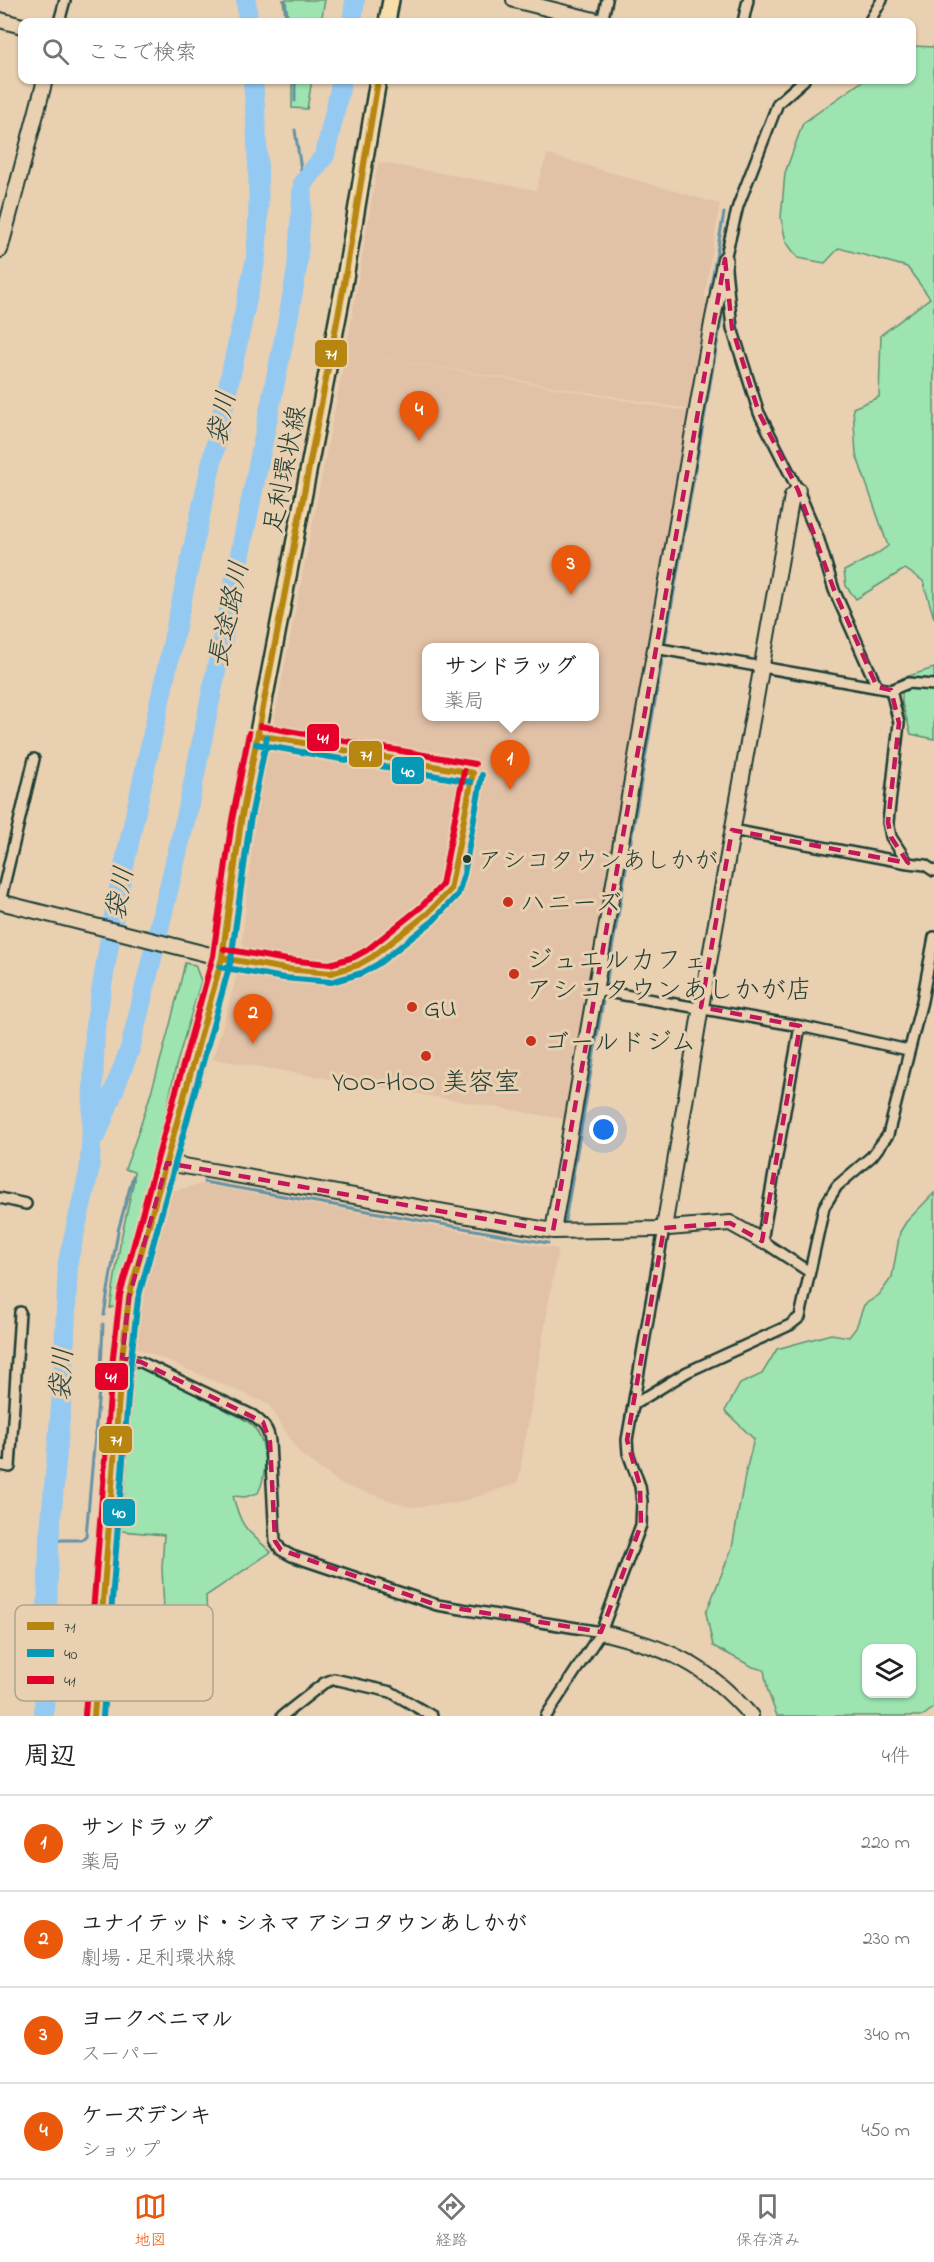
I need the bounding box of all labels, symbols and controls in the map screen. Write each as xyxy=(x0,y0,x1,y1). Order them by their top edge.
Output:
search box xyxy=(18,18,916,84)
icon: search xyxy=(39,35,72,68)
text: ここで検索 xyxy=(87,38,197,70)
line badge: 71 xyxy=(314,339,348,368)
text: 71 xyxy=(325,343,338,367)
water label: 袋川 xyxy=(199,388,248,449)
pin: 4 xyxy=(400,392,438,441)
street label: 足利環状線 xyxy=(256,402,318,537)
pin: 3 xyxy=(552,546,590,595)
water label: 長途路川 xyxy=(200,558,261,671)
popup xyxy=(422,643,599,721)
text: サンドラッグ xyxy=(444,652,577,684)
text: 薬局 xyxy=(444,688,484,717)
line badge: 41 xyxy=(306,723,340,752)
text: 41 xyxy=(316,727,330,751)
line badge: 71 xyxy=(348,740,383,768)
pin: 1 xyxy=(490,740,530,790)
text: 71 xyxy=(360,744,373,768)
line badge: 40 xyxy=(391,756,425,785)
text: 40 xyxy=(400,761,415,785)
place label: アシコタウンあしかが xyxy=(478,845,718,880)
marker: アシコタウンあしかが xyxy=(461,853,473,865)
water label: 袋川 xyxy=(97,863,146,924)
place label: ハニーズ xyxy=(520,886,621,924)
marker: ハニーズ xyxy=(501,895,515,909)
place label: ジュエルカフェ アシコタウンあしかが店 xyxy=(526,943,812,1011)
marker: ジュエルカフェ アシコタウンあしかが店 xyxy=(507,967,521,981)
place label: GU xyxy=(424,991,457,1029)
pin: 2 xyxy=(234,994,272,1044)
marker: GU xyxy=(405,1000,419,1014)
place label: ゴールドジム xyxy=(543,1025,696,1063)
marker: ゴールドジム xyxy=(524,1034,538,1048)
marker: YOO-HOO 美容室 xyxy=(419,1049,433,1063)
place label: YOO-HOO 美容室 xyxy=(332,1065,520,1103)
your location xyxy=(589,1115,618,1144)
water label: 袋川 xyxy=(42,1346,85,1402)
line badge: 41 xyxy=(94,1362,129,1391)
text: 41 xyxy=(104,1366,118,1390)
line badge: 71 xyxy=(98,1425,133,1454)
text: 71 xyxy=(110,1429,123,1453)
line badge: 40 xyxy=(102,1498,136,1527)
text: 40 xyxy=(111,1502,126,1526)
legend xyxy=(15,1605,213,1701)
text: 71 xyxy=(64,1616,76,1640)
text: 40 xyxy=(64,1643,78,1667)
map controls xyxy=(862,1644,916,1698)
button: layers xyxy=(862,1644,916,1698)
text: 41 xyxy=(64,1670,76,1694)
text: 周辺 xyxy=(24,1739,76,1777)
text: 4件 xyxy=(882,1743,910,1772)
text: サンドラッグ xyxy=(81,1813,213,1845)
text: 1 xyxy=(40,1829,47,1858)
text: 220 m xyxy=(861,1829,910,1858)
text: 薬局 xyxy=(81,1849,121,1878)
text: ユナイテッド・シネマ アシコタウンあしかが xyxy=(81,1909,527,1941)
text: 2 xyxy=(39,1925,48,1954)
text: 230 m xyxy=(863,1925,910,1954)
text: 劇場 · 足利環状線 xyxy=(81,1945,235,1974)
text: ヨークベニマル xyxy=(81,2005,233,2037)
text: 3 xyxy=(39,2021,48,2050)
text: 340 m xyxy=(864,2021,910,2050)
text: スーパー xyxy=(81,2041,160,2070)
text: ケーズデンキ xyxy=(81,2101,211,2133)
text: 4 xyxy=(39,2117,48,2146)
text: 450 m xyxy=(861,2117,910,2146)
text: ショップ xyxy=(81,2137,160,2166)
tab: 地図 xyxy=(134,2190,167,2253)
tab: 経路 xyxy=(435,2190,468,2253)
tab: 保存済み xyxy=(736,2190,800,2253)

